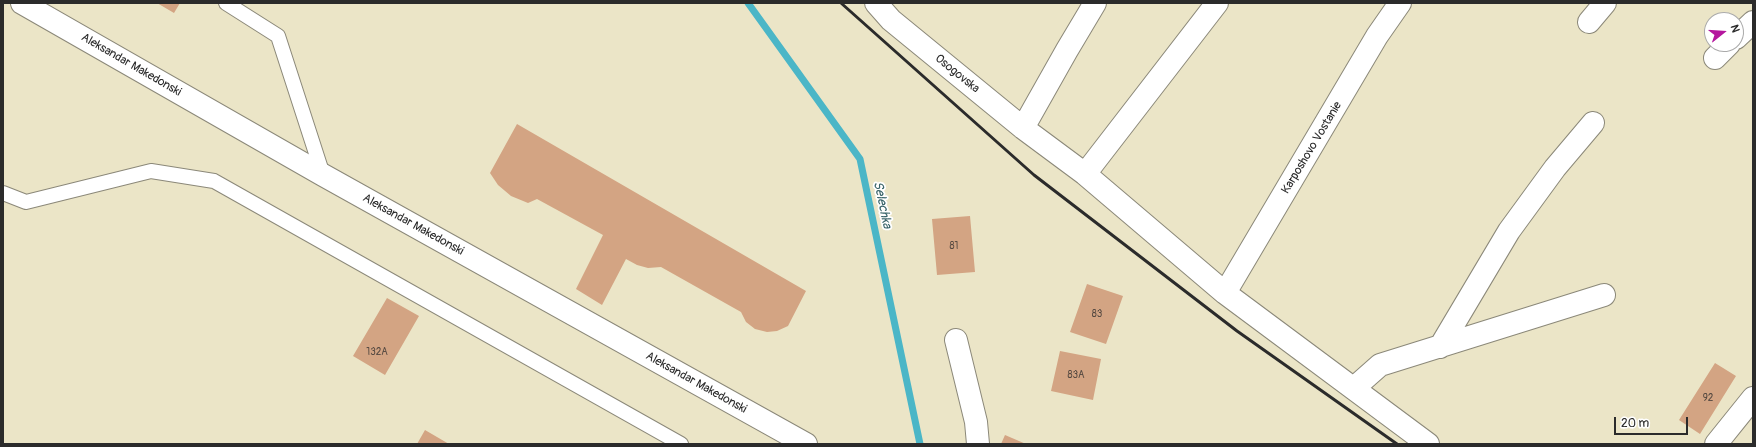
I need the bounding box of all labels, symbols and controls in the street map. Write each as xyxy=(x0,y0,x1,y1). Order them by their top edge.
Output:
north arrow xyxy=(1704,12,1744,52)
text: N xyxy=(1728,23,1742,34)
street label: Aleksandar Makedonski xyxy=(78,30,184,100)
street label: Osogovska xyxy=(932,52,982,96)
street label: Karposhovo Vostanie xyxy=(1279,99,1345,197)
water label: Selechka xyxy=(869,180,895,230)
street label: Aleksandar Makedonski xyxy=(360,191,466,259)
house number: 81 xyxy=(950,240,958,252)
house number: 83 xyxy=(1092,308,1102,320)
house number: 132А xyxy=(366,346,388,358)
street label: Aleksandar Makedonski xyxy=(643,349,749,417)
house number: 83А xyxy=(1067,369,1085,381)
house number: 92 xyxy=(1703,392,1713,404)
scale bar xyxy=(1616,409,1690,435)
text: 20 m xyxy=(1621,416,1649,431)

